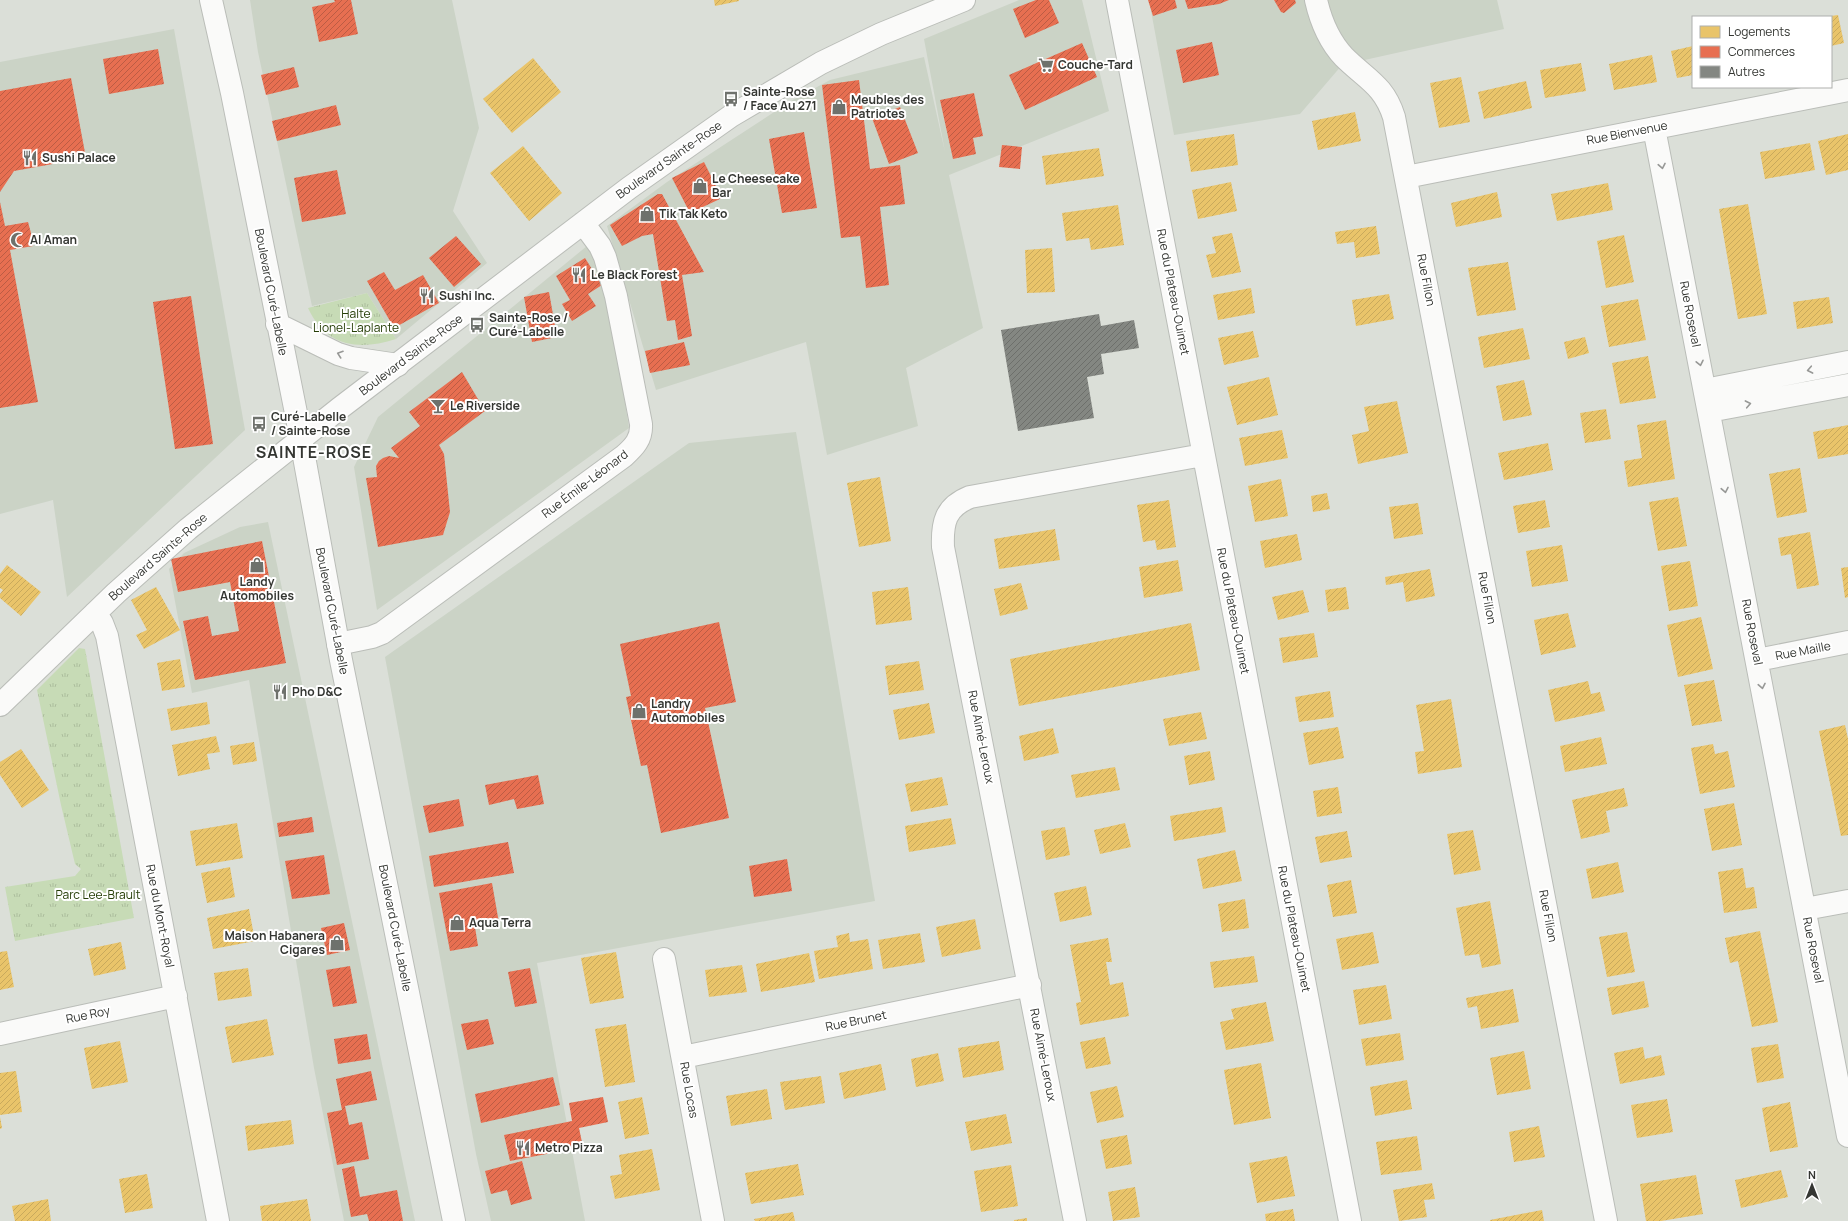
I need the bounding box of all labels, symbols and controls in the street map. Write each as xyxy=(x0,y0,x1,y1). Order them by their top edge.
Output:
legend xyxy=(1692,16,1832,88)
text: Logements xyxy=(1728,23,1790,40)
text: Commerces xyxy=(1728,43,1795,60)
supermarket icon: Couche-Tard xyxy=(1037,56,1055,74)
place label: Couche-Tard xyxy=(1058,56,1133,73)
text: Autres xyxy=(1728,63,1765,80)
place label: Sainte-Rose / Face Au 271 xyxy=(743,83,817,114)
bus stop icon: Sainte-Rose / Face Au 271 xyxy=(722,90,740,108)
place label: Meubles des Patriotes xyxy=(851,91,924,122)
shop icon: Meubles des Patriotes xyxy=(830,98,848,116)
street label: Rue Bienvenue xyxy=(1585,116,1669,149)
street label: Boulevard Sainte-Rose xyxy=(612,117,725,203)
restaurant icon: Sushi Palace xyxy=(21,149,39,167)
place label: Sushi Palace xyxy=(42,149,116,166)
one-way arrow xyxy=(1657,163,1665,169)
place label: Le Cheesecake Bar xyxy=(712,170,800,201)
shop icon: Le Cheesecake Bar xyxy=(691,177,709,195)
shop icon: Tik Tak Keto xyxy=(638,205,656,223)
place label: Tik Tak Keto xyxy=(659,205,728,222)
street label: Boulevard Curé-Labelle xyxy=(251,227,292,357)
street label: Rue du Plateau-Ouimet xyxy=(1153,227,1194,357)
mosque icon: Al Aman xyxy=(9,231,27,249)
place label: Al Aman xyxy=(30,231,77,248)
street label: Rue Filion xyxy=(1413,252,1440,307)
restaurant icon: Le Black Forest xyxy=(570,266,588,284)
place label: Le Black Forest xyxy=(591,266,678,283)
street label: Rue Roseval xyxy=(1676,279,1705,348)
restaurant icon: Sushi Inc. xyxy=(418,287,436,305)
place label: Sushi Inc. xyxy=(439,287,495,304)
park label: Halte Lionel-Laplante xyxy=(313,305,399,336)
place label: Sainte-Rose / Curé-Labelle xyxy=(489,309,568,340)
street label: Boulevard Sainte-Rose xyxy=(355,310,466,399)
bus stop icon: Sainte-Rose / Curé-Labelle xyxy=(468,316,486,334)
one-way arrow xyxy=(336,350,343,359)
one-way arrow xyxy=(1695,359,1703,366)
one-way arrow xyxy=(1807,365,1813,374)
bar icon: Le Riverside xyxy=(429,397,447,415)
place label: Le Riverside xyxy=(450,397,520,414)
one-way arrow xyxy=(1745,400,1751,408)
place label: Curé-Labelle / Sainte-Rose xyxy=(271,408,350,439)
bus stop icon: Curé-Labelle / Sainte-Rose xyxy=(250,415,268,433)
district label: SAINTE-ROSE xyxy=(256,441,372,463)
street label: Rue Émile-Léonard xyxy=(538,445,631,522)
one-way arrow xyxy=(1720,487,1728,493)
street label: Boulevard Sainte-Rose xyxy=(105,509,211,604)
street label: Boulevard Curé-Labelle xyxy=(312,546,353,676)
street label: Rue du Plateau-Ouimet xyxy=(1213,546,1254,676)
shop icon: Landy Automobiles xyxy=(248,556,266,574)
street label: Rue Filion xyxy=(1474,570,1501,625)
place label: Landy Automobiles xyxy=(220,573,294,604)
street label: Rue Roseval xyxy=(1738,597,1767,666)
street label: Rue Maille xyxy=(1774,637,1832,664)
restaurant icon: Pho D&C xyxy=(271,683,289,701)
place label: Pho D&C xyxy=(292,683,342,700)
one-way arrow xyxy=(1758,683,1766,690)
street label: Rue Aimé-Leroux xyxy=(964,689,999,786)
place label: Landry Automobiles xyxy=(651,695,725,726)
shop icon: Landry Automobiles xyxy=(630,702,648,720)
street label: Rue du Mont-Royal xyxy=(142,863,179,969)
street label: Boulevard Curé-Labelle xyxy=(375,863,416,993)
street label: Rue du Plateau-Ouimet xyxy=(1274,864,1315,994)
park label: Parc Lee-Brault xyxy=(56,886,141,903)
street label: Rue Filion xyxy=(1535,888,1562,943)
shop icon: Aqua Terra xyxy=(448,914,466,932)
place label: Aqua Terra xyxy=(469,914,531,931)
street label: Rue Roseval xyxy=(1799,915,1828,984)
place label: Maison Habanera Cigares xyxy=(225,927,325,958)
shop icon: Maison Habanera Cigares xyxy=(328,934,346,952)
street label: Rue Roy xyxy=(64,1001,112,1027)
street label: Rue Brunet xyxy=(824,1006,888,1035)
street label: Rue Aimé-Leroux xyxy=(1026,1007,1061,1104)
street label: Rue Locas xyxy=(676,1060,703,1119)
restaurant icon: Metro Pizza xyxy=(514,1139,532,1157)
place label: Metro Pizza xyxy=(535,1139,603,1156)
north arrow xyxy=(1792,1165,1832,1205)
text: N xyxy=(1808,1167,1816,1182)

